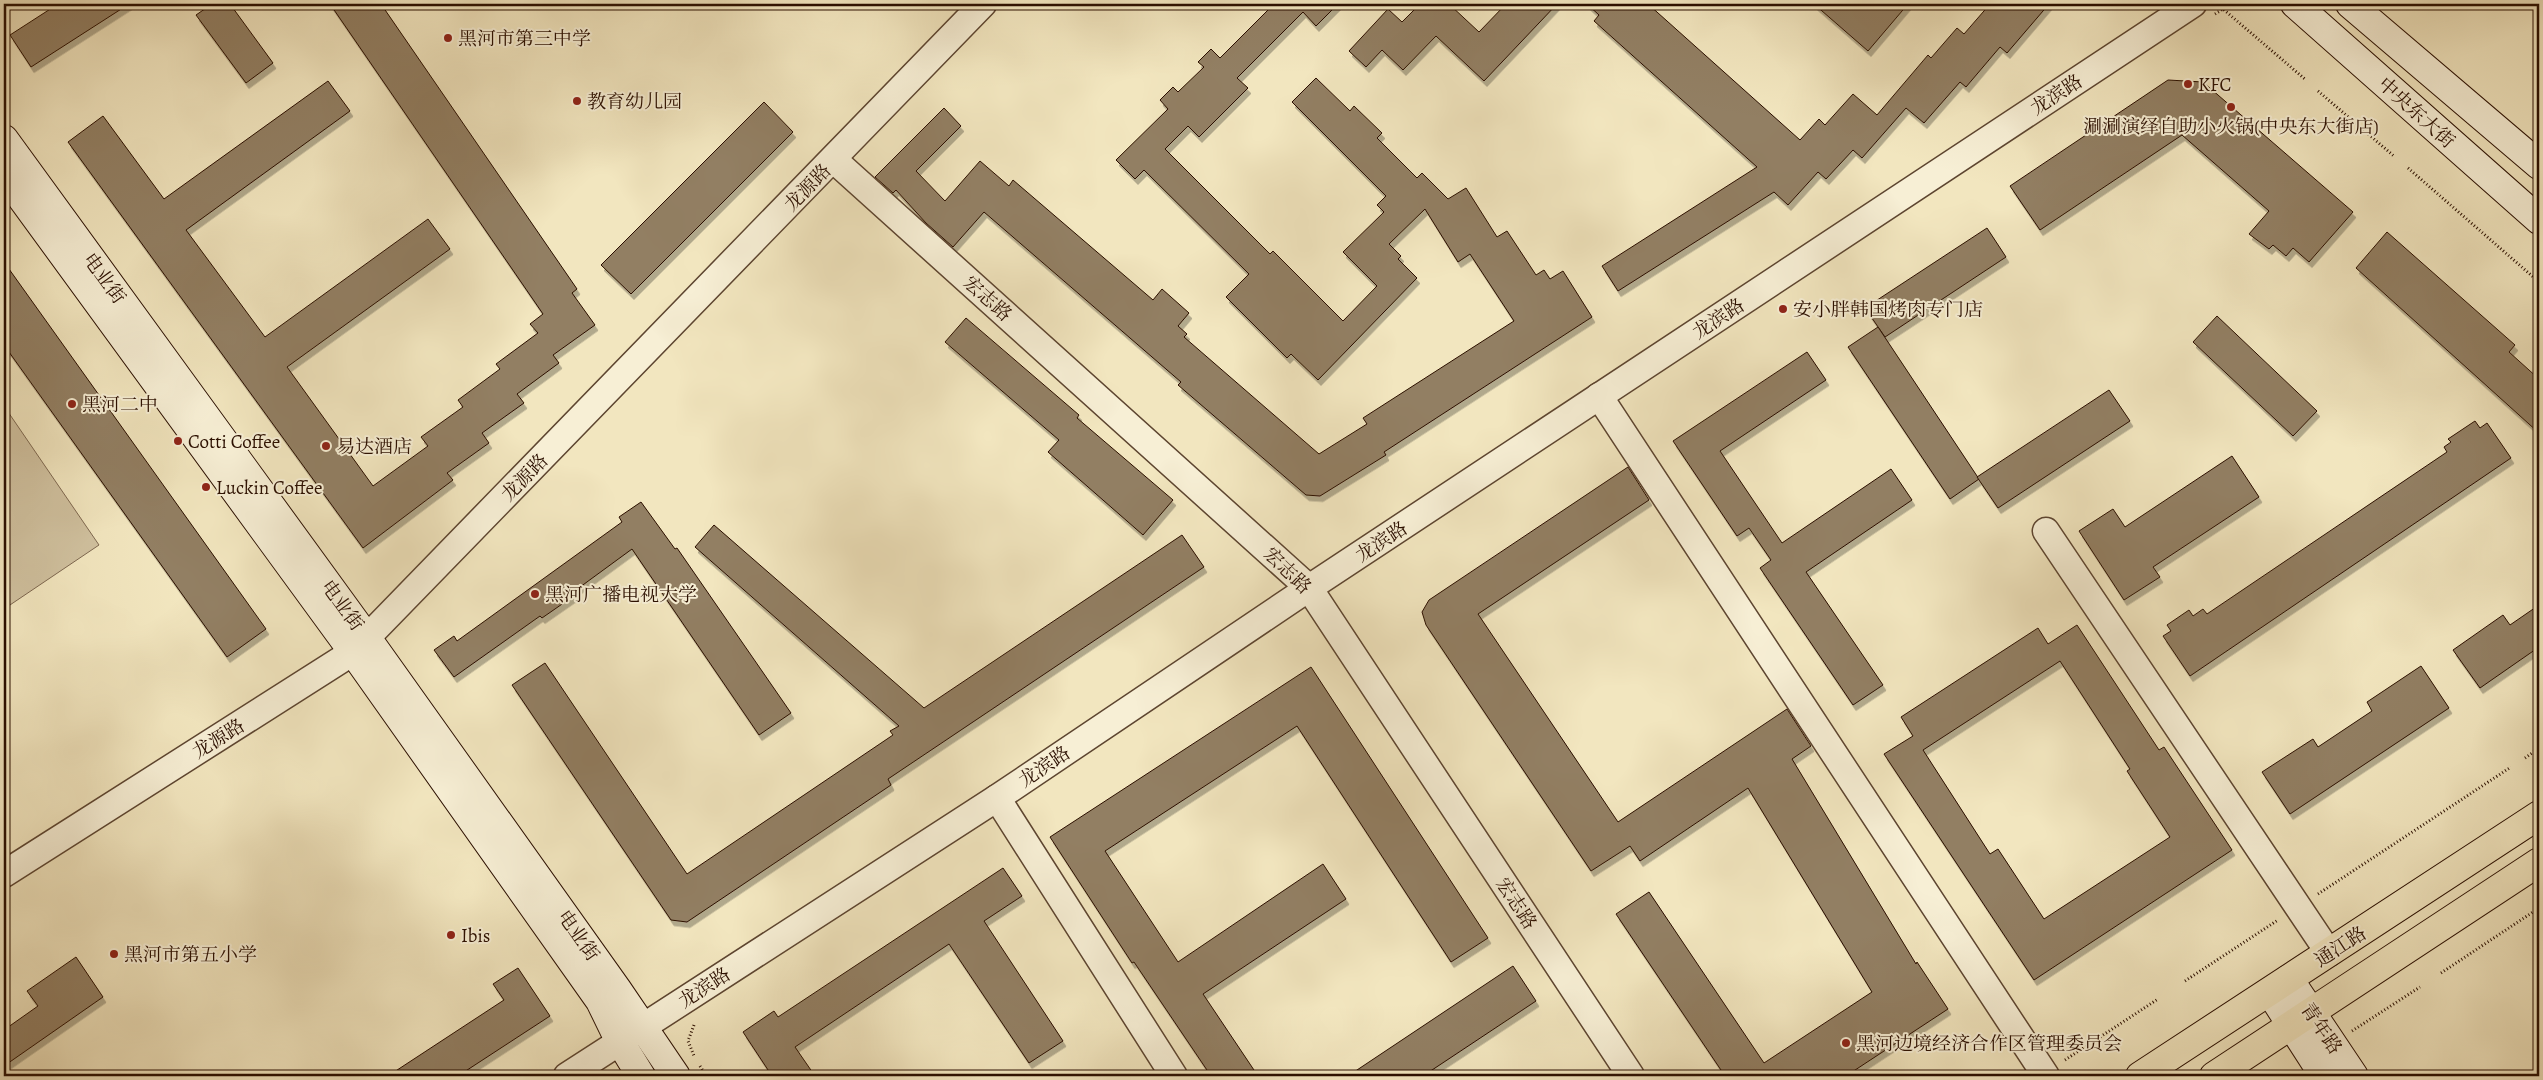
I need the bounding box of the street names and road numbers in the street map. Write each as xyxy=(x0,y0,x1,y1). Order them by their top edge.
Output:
street label: 龙滨路 xyxy=(2026,68,2088,121)
street label: 中央东大街 xyxy=(2372,71,2460,154)
street label: 龙源路 xyxy=(779,158,837,217)
street label: 电业街 xyxy=(77,248,131,309)
street label: 宏志路 xyxy=(957,270,1017,327)
street label: 龙滨路 xyxy=(1688,292,1750,345)
street label: 龙源路 xyxy=(496,448,554,507)
street label: 龙滨路 xyxy=(1351,515,1413,568)
street label: 宏志路 xyxy=(1258,542,1317,600)
street label: 电业街 xyxy=(315,575,369,636)
street label: 龙源路 xyxy=(187,713,250,765)
street label: 龙滨路 xyxy=(1014,740,1075,794)
street label: 宏志路 xyxy=(1490,873,1543,935)
street label: 电业街 xyxy=(551,905,605,966)
street label: 通江路 xyxy=(2310,920,2372,973)
street label: 龙滨路 xyxy=(674,961,736,1014)
street label: 青年路 xyxy=(2294,998,2348,1059)

